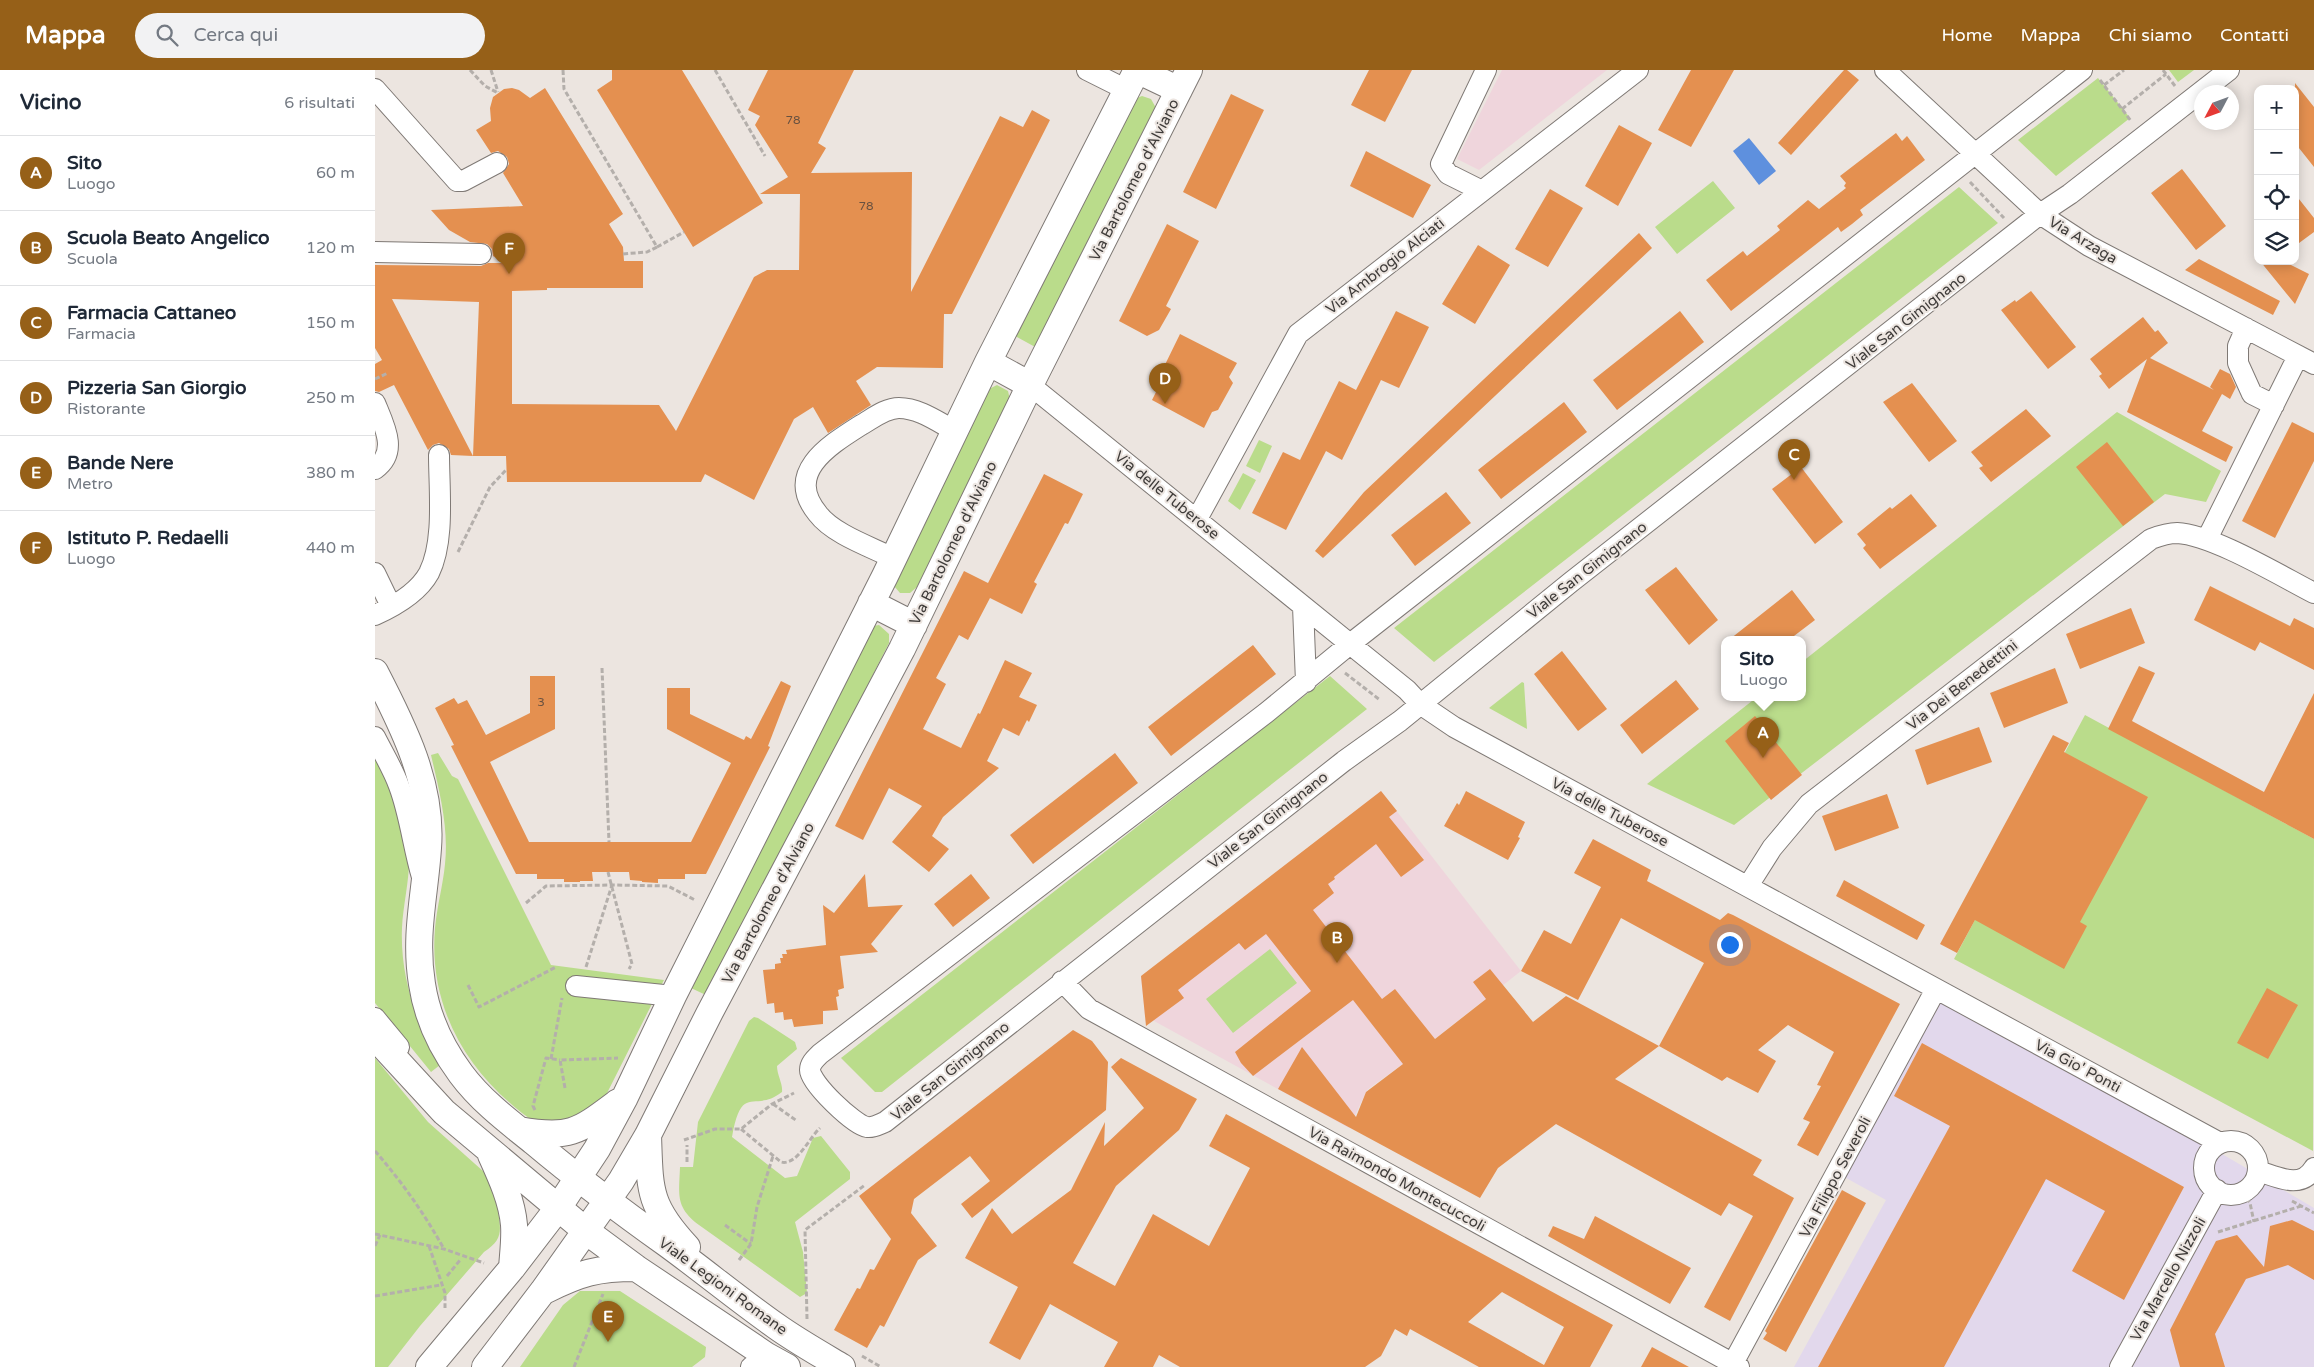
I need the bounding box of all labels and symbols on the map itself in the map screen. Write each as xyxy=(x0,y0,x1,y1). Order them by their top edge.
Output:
north arrow xyxy=(2194,85,2239,130)
street label: Via Bartolomeo d'Alviano xyxy=(1085,96,1183,264)
house number: 78 xyxy=(785,113,801,127)
house number: 78 xyxy=(858,199,874,213)
street label: Via Arzaga xyxy=(2045,212,2121,268)
street label: Via Ambrogio Alciati xyxy=(1322,214,1448,318)
pin: F xyxy=(493,233,525,274)
street label: Viale San Gimignano xyxy=(1842,269,1970,373)
pin: D xyxy=(1149,363,1181,404)
pin: C xyxy=(1778,439,1810,480)
street label: Via delle Tuberose xyxy=(1111,447,1223,543)
street label: Via Bartolomeo d'Alviano xyxy=(906,458,1000,628)
street label: Viale San Gimignano xyxy=(1523,518,1651,622)
street label: Via Dei Benedettini xyxy=(1903,636,2021,734)
house number: 3 xyxy=(537,695,545,709)
pin: A xyxy=(1747,717,1779,758)
street label: Viale San Gimignano xyxy=(1204,768,1332,872)
street label: Via delle Tuberose xyxy=(1548,774,1672,850)
street label: Via Bartolomeo d'Alviano xyxy=(718,819,818,987)
pin: B xyxy=(1321,922,1353,963)
your location xyxy=(1717,932,1743,958)
street label: Viale San Gimignano xyxy=(887,1018,1013,1124)
street label: Via Gio' Ponti xyxy=(2032,1036,2124,1096)
street label: Via Filippo Severoli xyxy=(1795,1113,1875,1241)
street label: Via Raimondo Montecuccoli xyxy=(1305,1123,1489,1235)
street label: Via Marcello Nizzoli xyxy=(2126,1214,2210,1344)
street label: Viale Legioni Romane xyxy=(655,1233,791,1339)
pin: E xyxy=(592,1301,624,1342)

